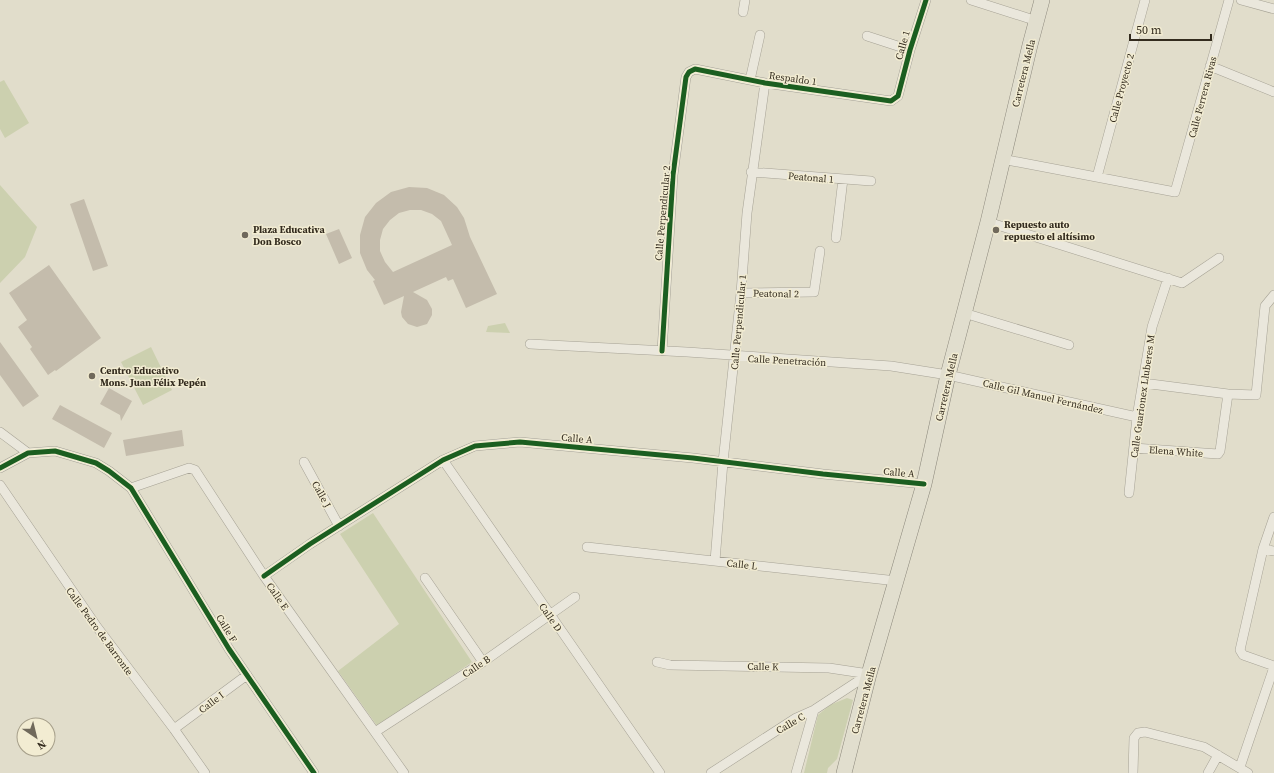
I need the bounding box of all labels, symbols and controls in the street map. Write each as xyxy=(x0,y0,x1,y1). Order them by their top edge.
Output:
scale bar xyxy=(1130,16,1211,42)
text: 50 m xyxy=(1136,22,1162,38)
street label: Calle 1 xyxy=(892,29,913,61)
street label: Carretera Mella xyxy=(1009,37,1038,108)
street label: Calle Proyecto 2 xyxy=(1106,52,1137,124)
street label: Calle Ferrera Rivas xyxy=(1185,55,1220,139)
street label: Respaldo 1 xyxy=(768,69,818,88)
street label: Calle Perpendicular 2 xyxy=(652,165,673,261)
street label: Peatonal 1 xyxy=(787,169,834,186)
place label: Repuesto auto repuesto el altísimo xyxy=(1004,218,1095,243)
place label: Plaza Educativa Don Bosco xyxy=(253,223,325,248)
marker: Repuesto auto repuesto el altísimo xyxy=(991,225,1001,235)
marker: Plaza Educativa Don Bosco xyxy=(240,230,250,240)
street label: Calle Perpendicular 1 xyxy=(728,274,749,370)
street label: Peatonal 2 xyxy=(753,287,799,300)
street label: Calle Guarionex Lluberes M xyxy=(1127,334,1158,459)
street label: Carretera Mella xyxy=(932,351,961,422)
street label: Calle Penetración xyxy=(747,352,827,369)
place label: Centro Educativo Mons. Juan Félix Pepén xyxy=(100,364,206,389)
marker: Centro Educativo Mons. Juan Félix Pepén xyxy=(87,371,97,381)
street label: Calle Gil Manuel Fernández xyxy=(981,376,1105,417)
street label: Calle A xyxy=(561,431,594,446)
street label: Elena White xyxy=(1148,443,1203,460)
street label: Calle A xyxy=(883,465,916,480)
street label: Calle J xyxy=(309,479,334,510)
street label: Calle L xyxy=(726,556,758,573)
street label: Calle E xyxy=(263,580,292,613)
street label: Calle Pedro de Barronte xyxy=(63,585,136,678)
street label: Calle D xyxy=(536,600,565,634)
street label: Calle F xyxy=(213,612,240,645)
street label: Calle B xyxy=(460,652,493,680)
street label: Calle K xyxy=(747,660,779,673)
street label: Carretera Mella xyxy=(848,664,879,735)
street label: Calle I xyxy=(196,688,227,716)
street label: Calle C xyxy=(774,710,807,737)
north arrow xyxy=(16,717,56,757)
text: N xyxy=(34,736,49,753)

